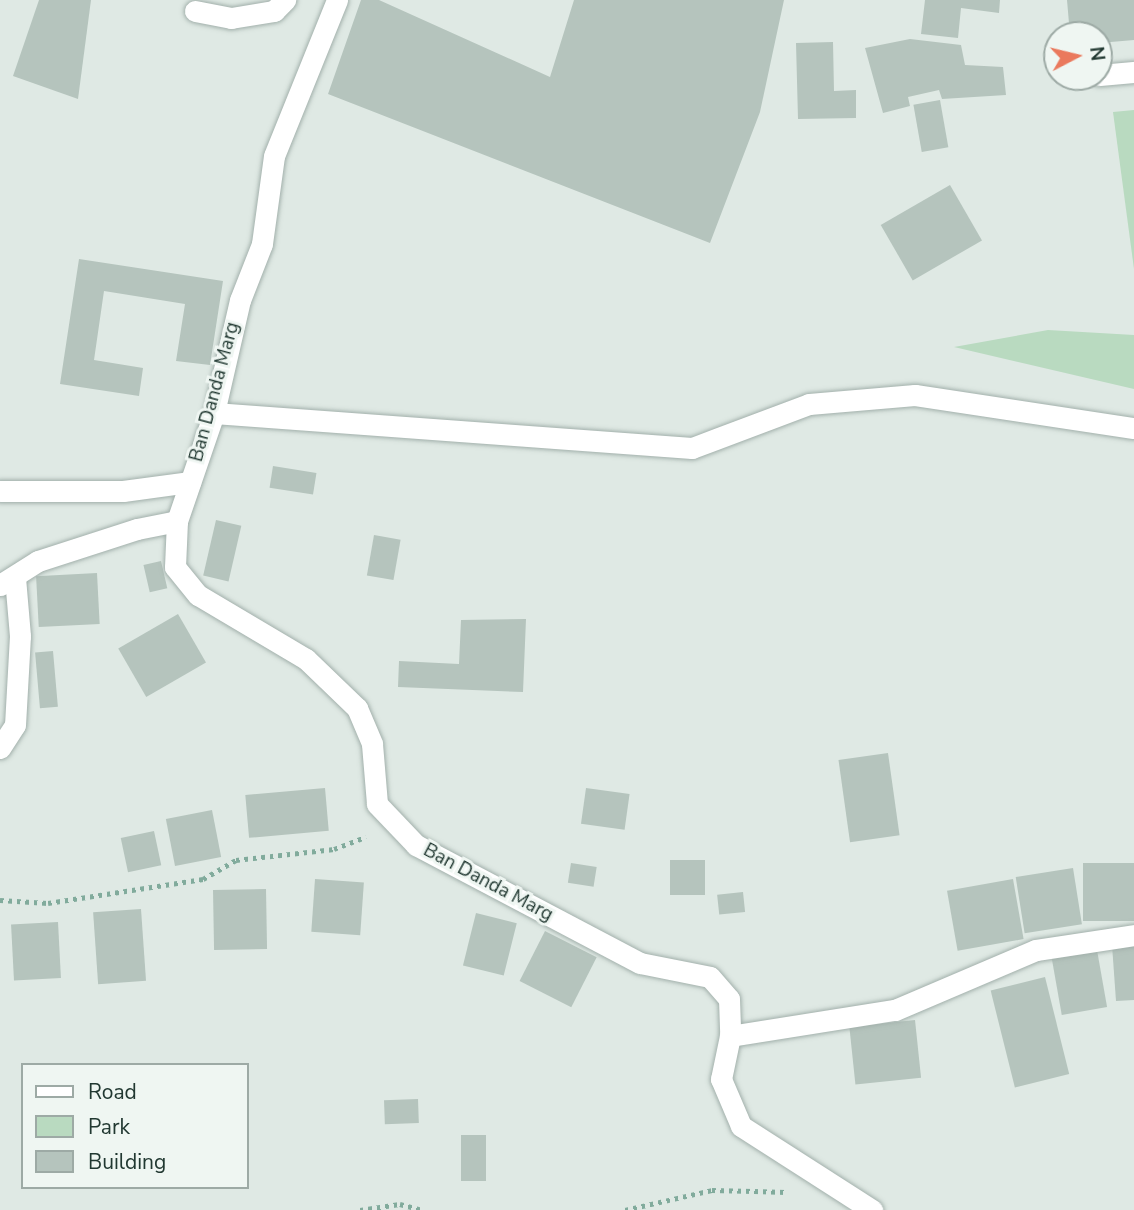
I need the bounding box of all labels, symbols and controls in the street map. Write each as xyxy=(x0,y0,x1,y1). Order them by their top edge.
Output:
north arrow xyxy=(1043,21,1113,91)
text: N xyxy=(1083,45,1111,62)
street label: Ban Danda Marg xyxy=(185,320,245,464)
street label: Ban Danda Marg xyxy=(419,839,557,927)
legend xyxy=(21,1063,248,1189)
text: Road xyxy=(88,1078,137,1106)
text: Park xyxy=(88,1113,130,1141)
text: Building xyxy=(88,1148,166,1176)

